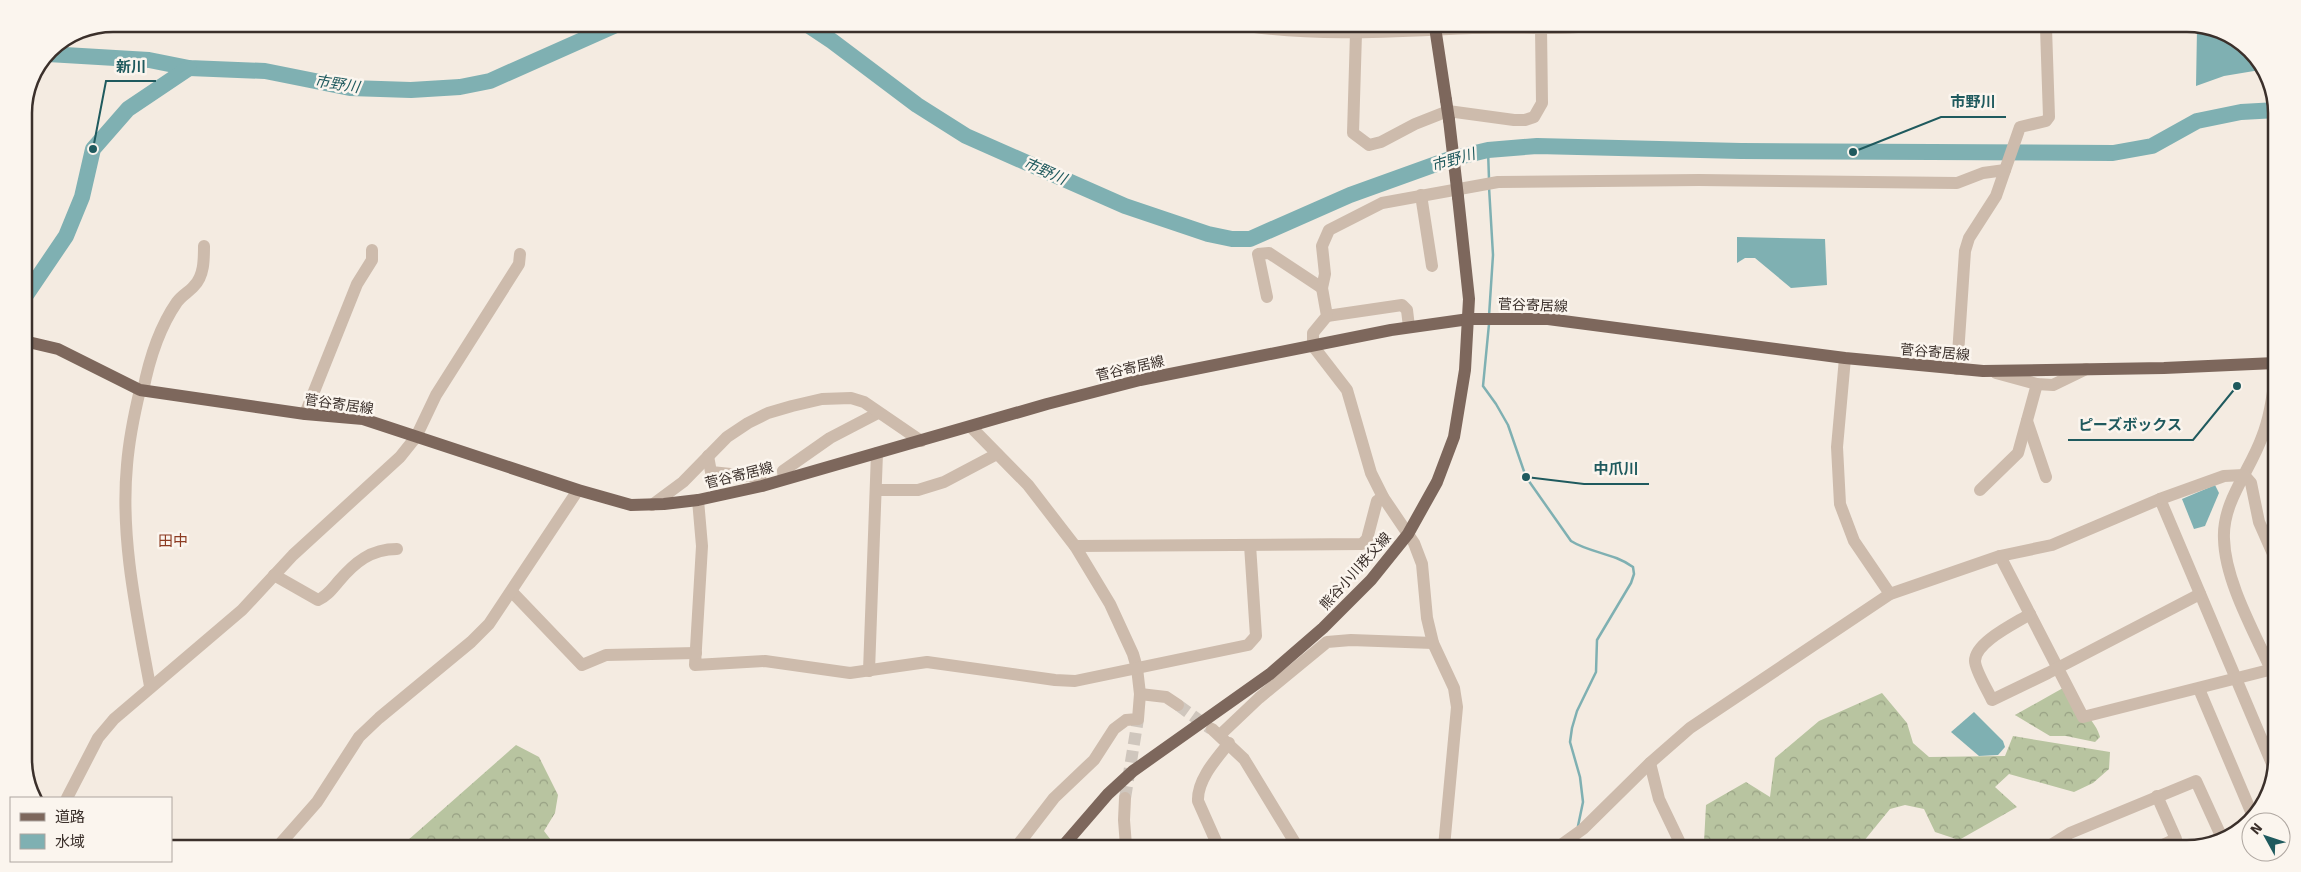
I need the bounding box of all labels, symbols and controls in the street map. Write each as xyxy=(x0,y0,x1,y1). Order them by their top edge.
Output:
callout: 新川 xyxy=(106,51,156,81)
text: 新川 xyxy=(116,58,146,76)
water label: 市野川 xyxy=(313,72,363,97)
callout: 市野川 xyxy=(1941,87,2006,117)
text: 市野川 xyxy=(1950,93,1996,111)
water label: 市野川 xyxy=(1429,144,1479,175)
water label: 市野川 xyxy=(1021,154,1071,189)
street label: 菅谷寄居線 xyxy=(1498,296,1568,315)
street label: 菅谷寄居線 xyxy=(1899,341,1971,364)
street label: 菅谷寄居線 xyxy=(1094,352,1166,385)
street label: 菅谷寄居線 xyxy=(303,391,375,418)
callout: ピーズボックス xyxy=(2068,410,2193,440)
text: ピーズボックス xyxy=(2078,416,2182,434)
callout: 中爪川 xyxy=(1584,454,1649,484)
street label: 菅谷寄居線 xyxy=(703,459,775,492)
text: 中爪川 xyxy=(1593,460,1639,478)
street label: 熊谷小川秩父線 xyxy=(1316,529,1394,613)
district label: 田中 xyxy=(158,532,188,550)
legend xyxy=(10,797,172,862)
text: 道路 xyxy=(55,808,85,826)
north arrow xyxy=(2241,812,2291,862)
text: N xyxy=(2247,820,2266,838)
text: 水域 xyxy=(55,833,85,851)

